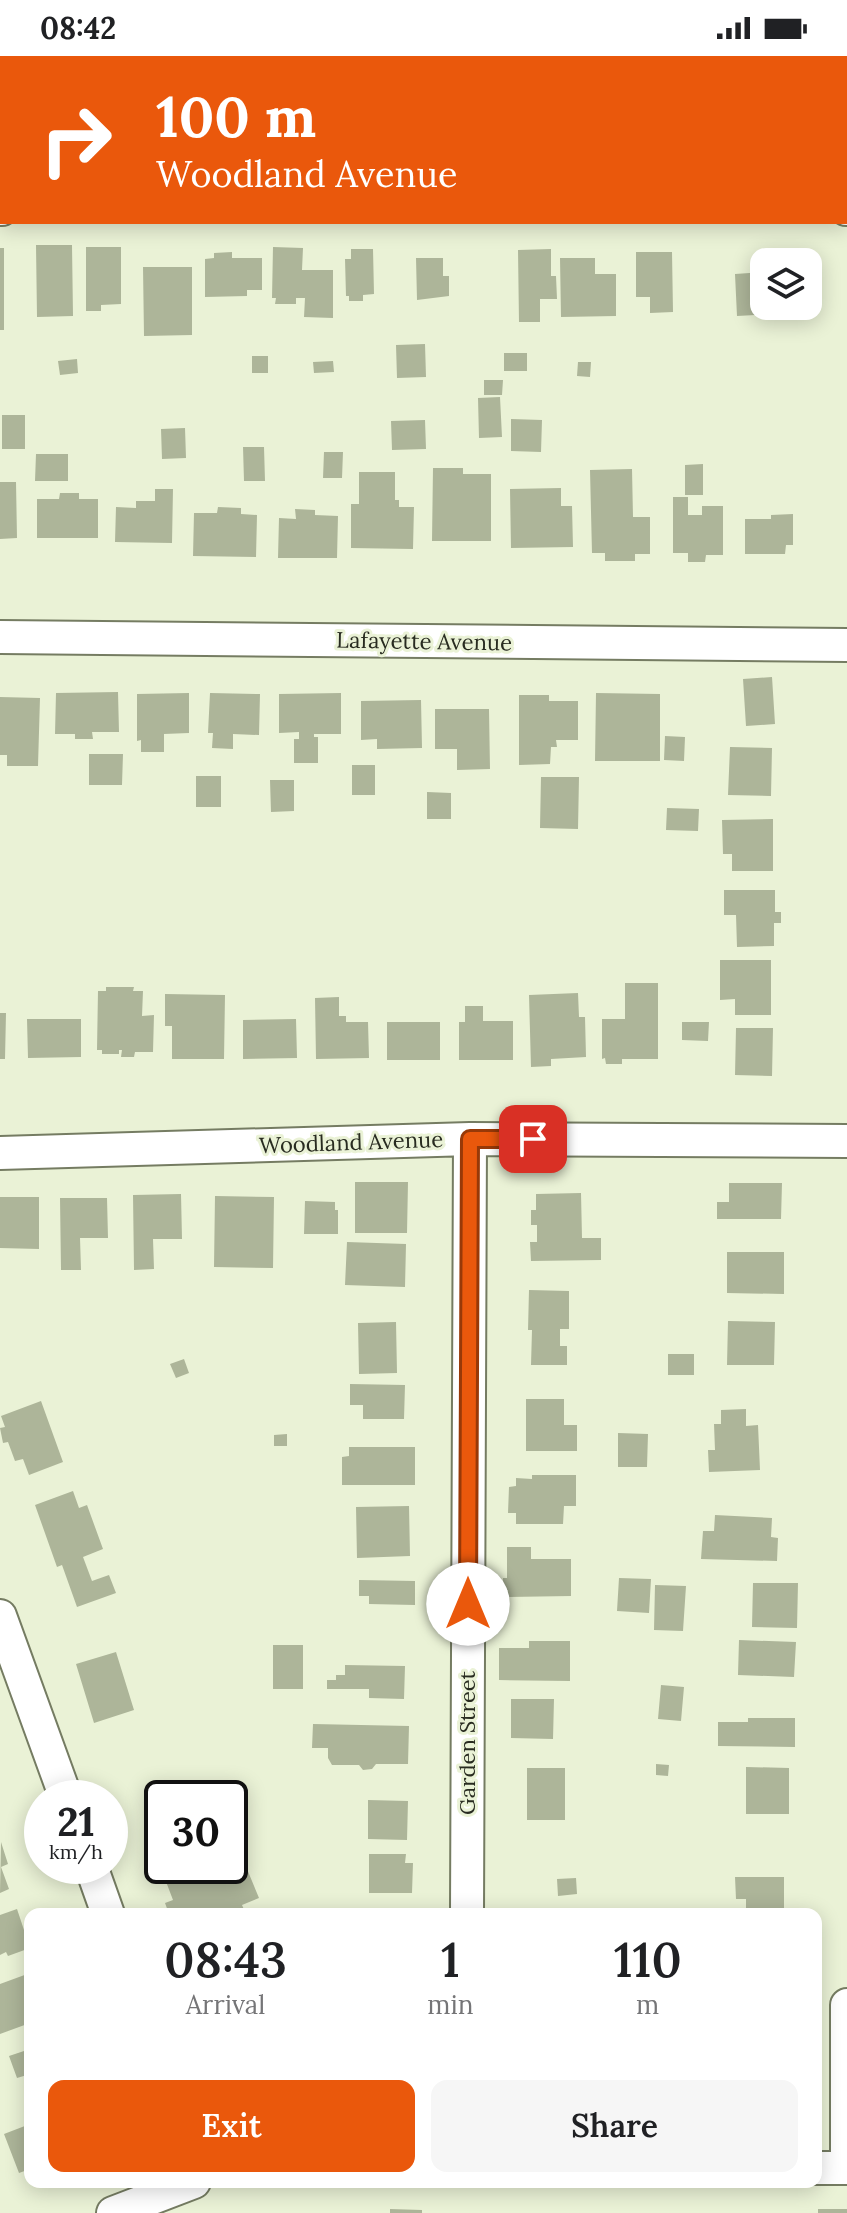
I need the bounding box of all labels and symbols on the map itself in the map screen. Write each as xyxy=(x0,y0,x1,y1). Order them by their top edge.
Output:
street label: Lafayette Avenue xyxy=(336,625,512,657)
pin xyxy=(499,1105,567,1173)
street label: Woodland Avenue xyxy=(258,1125,444,1159)
position arrow xyxy=(426,1562,510,1646)
street label: Garden Street xyxy=(453,1670,481,1815)
speed limit sign: 30 xyxy=(144,1780,248,1884)

